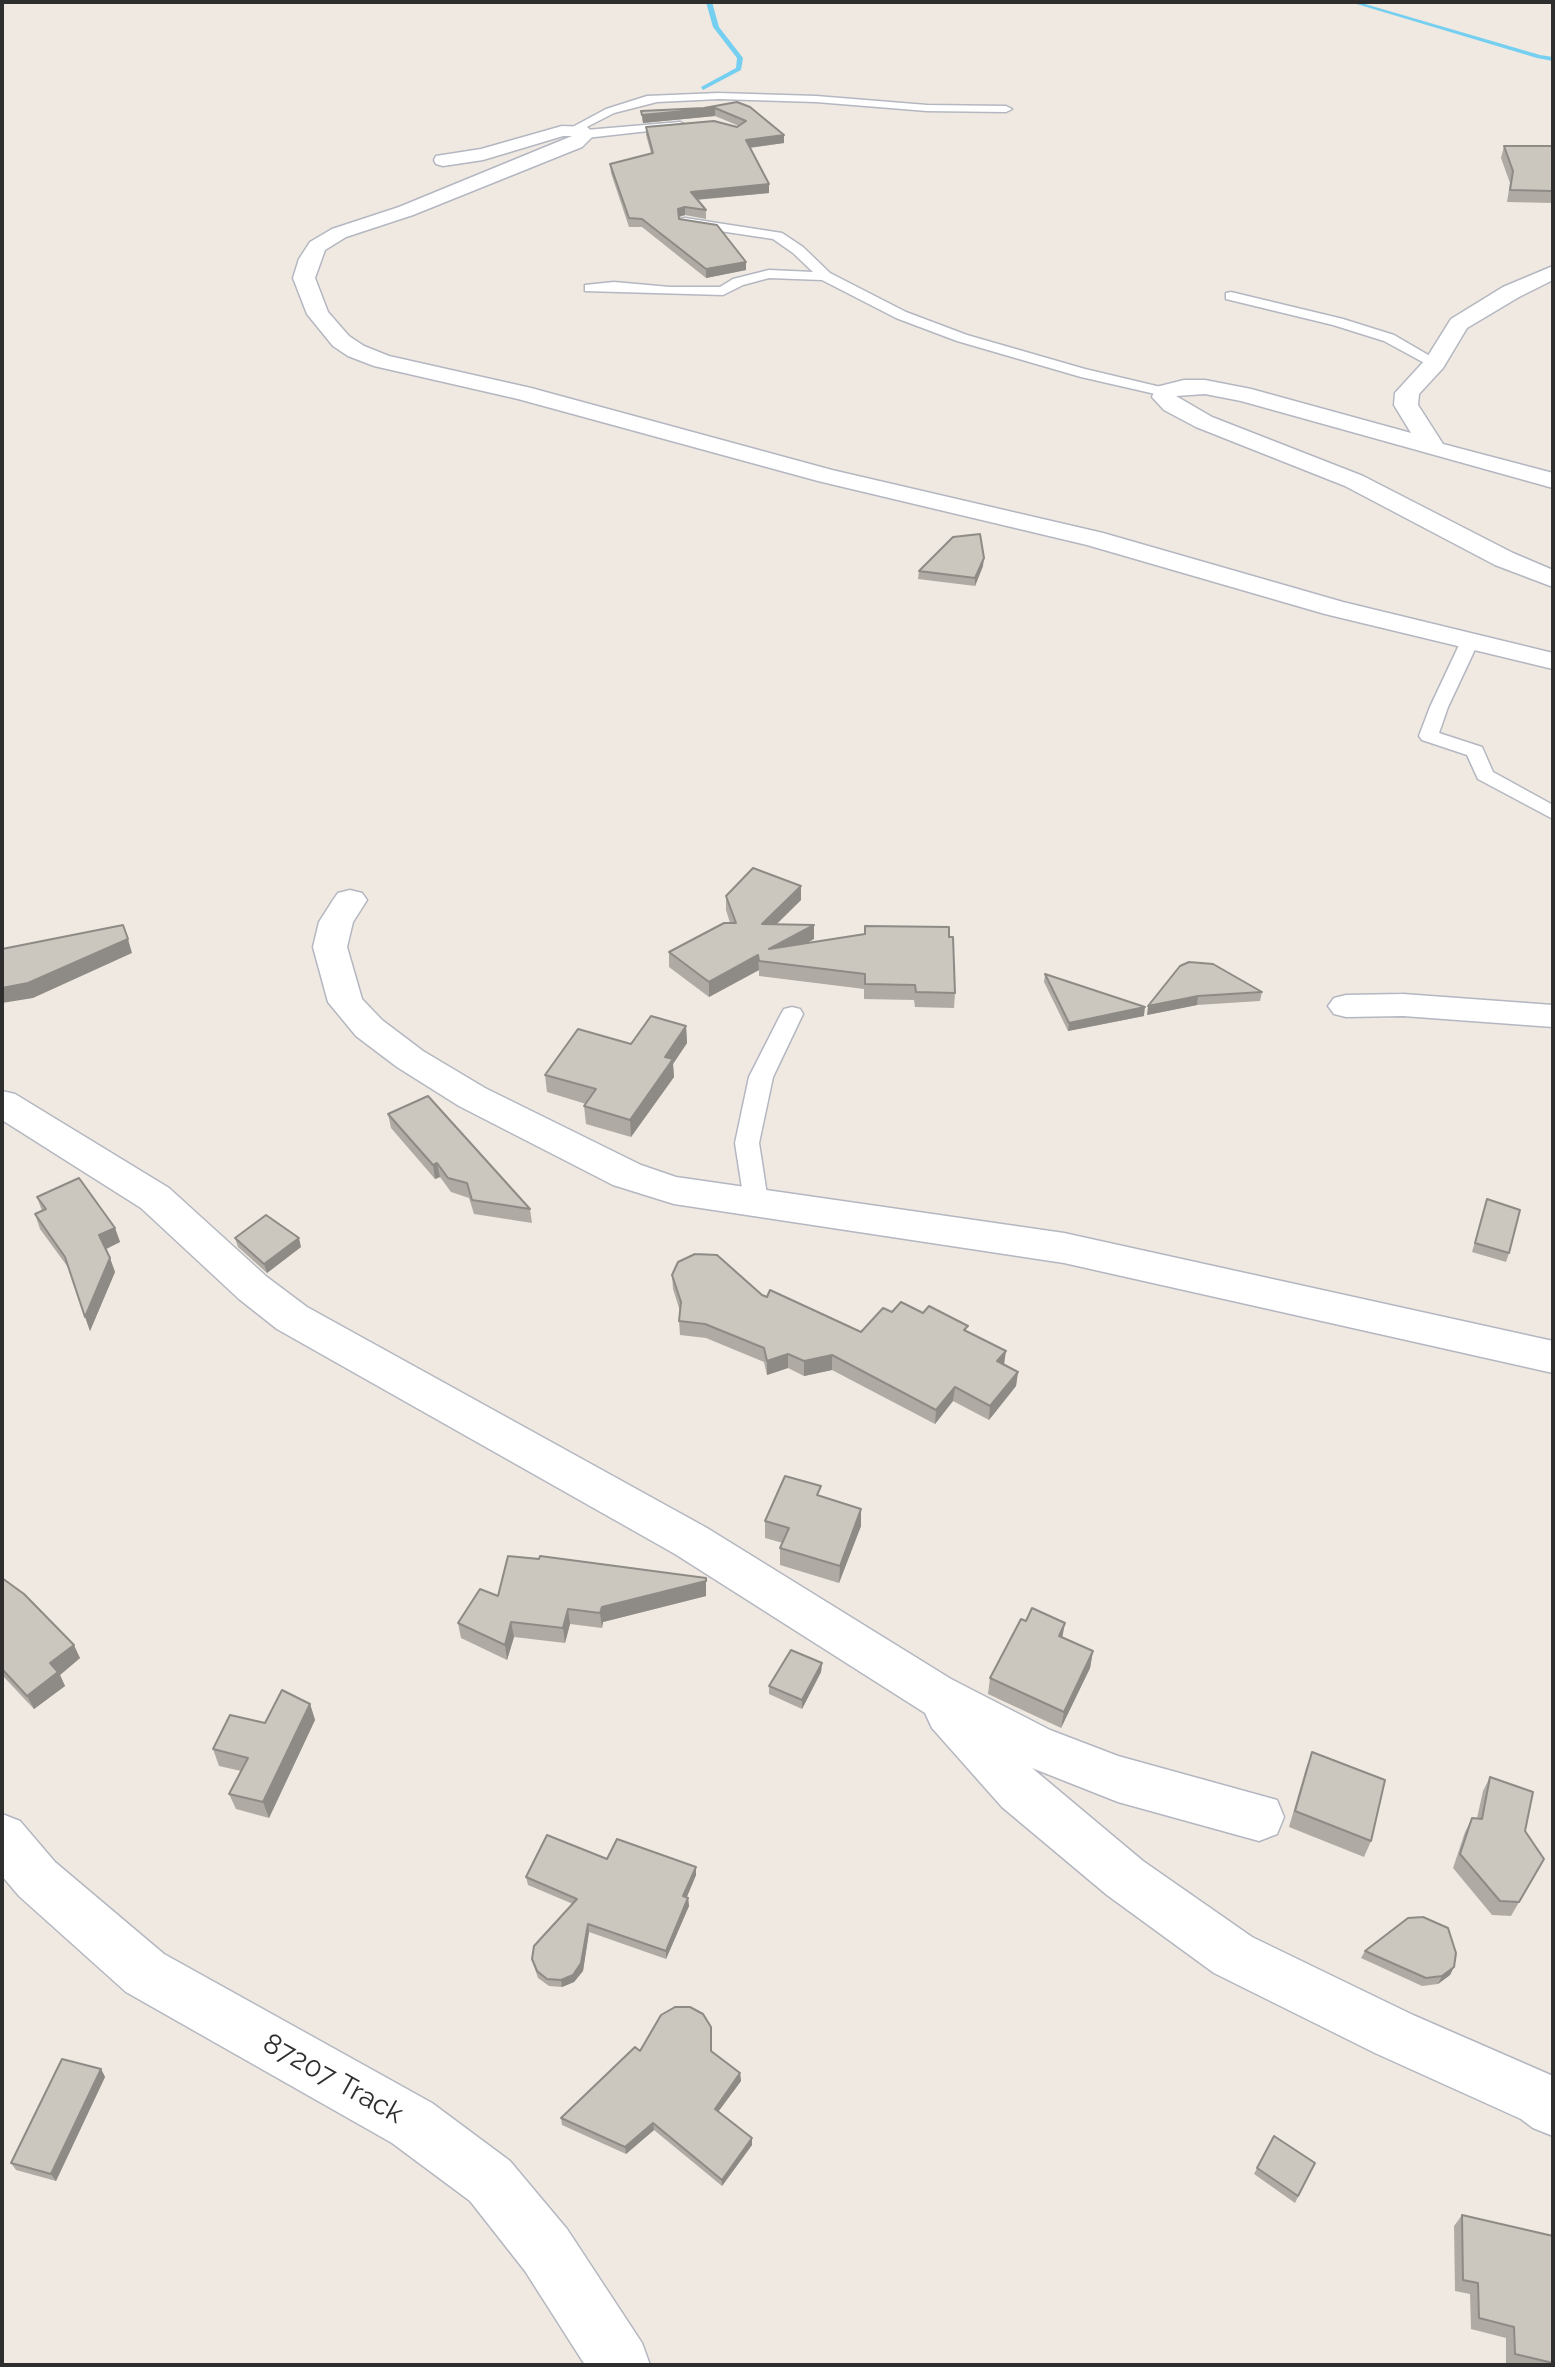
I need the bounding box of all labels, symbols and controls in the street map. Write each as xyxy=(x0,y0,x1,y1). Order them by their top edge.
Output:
street label: 87207 Track xyxy=(257,2027,409,2131)

